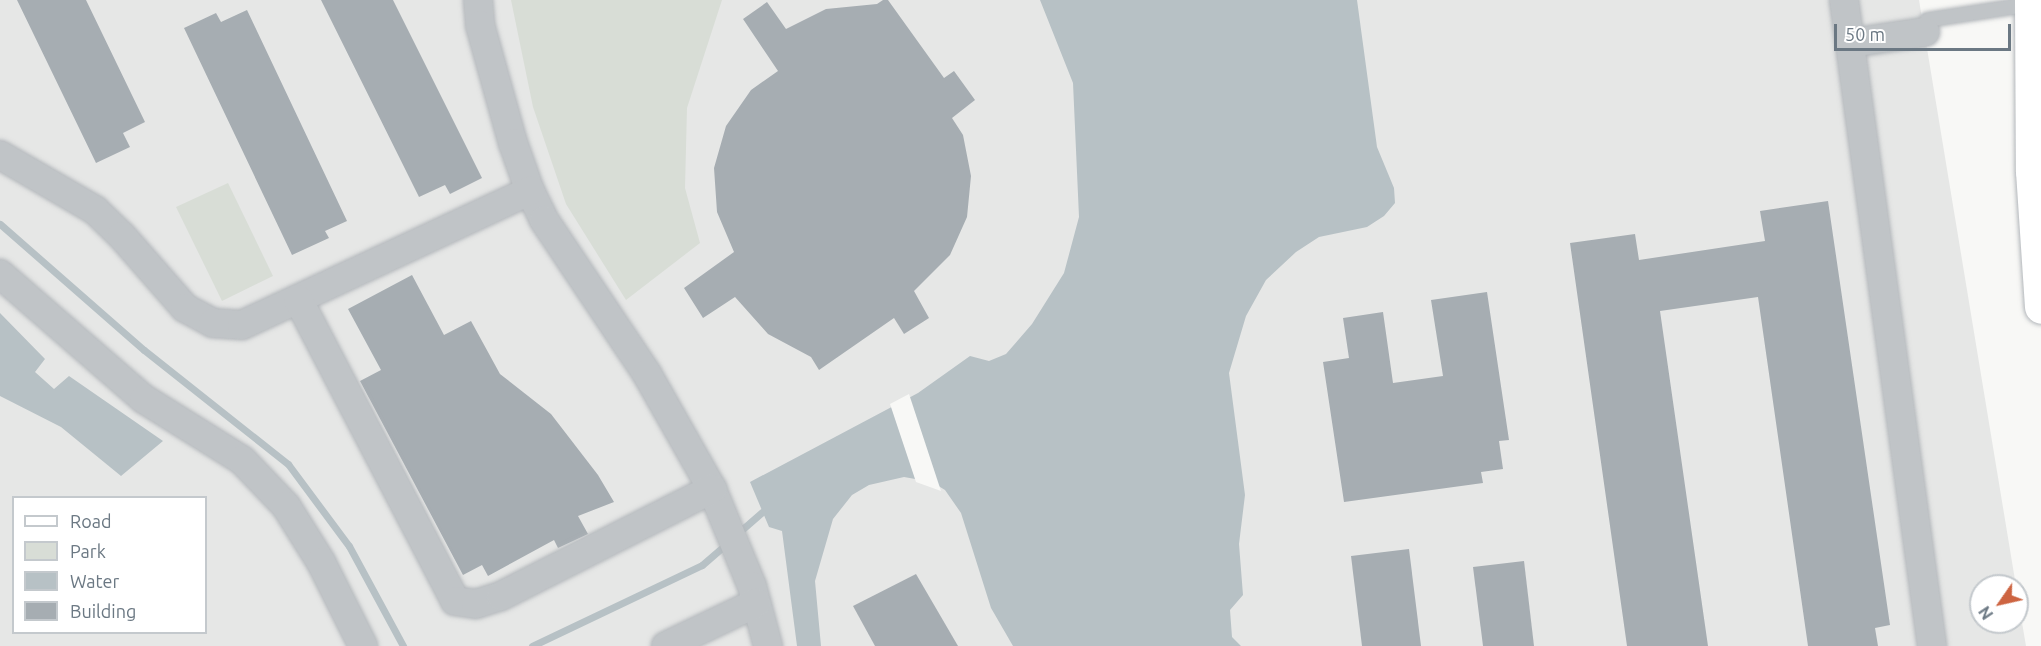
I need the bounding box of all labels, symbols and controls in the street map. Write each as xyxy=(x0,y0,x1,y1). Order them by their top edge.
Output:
scale bar xyxy=(1837,12,2014,50)
text: 50 m xyxy=(1845,24,1885,44)
legend xyxy=(12,496,207,634)
text: Road xyxy=(70,511,112,531)
text: Park xyxy=(70,541,106,561)
text: Water xyxy=(70,571,119,591)
north arrow xyxy=(1969,574,2029,634)
text: Building xyxy=(70,601,136,621)
text: N xyxy=(1975,603,1997,623)

